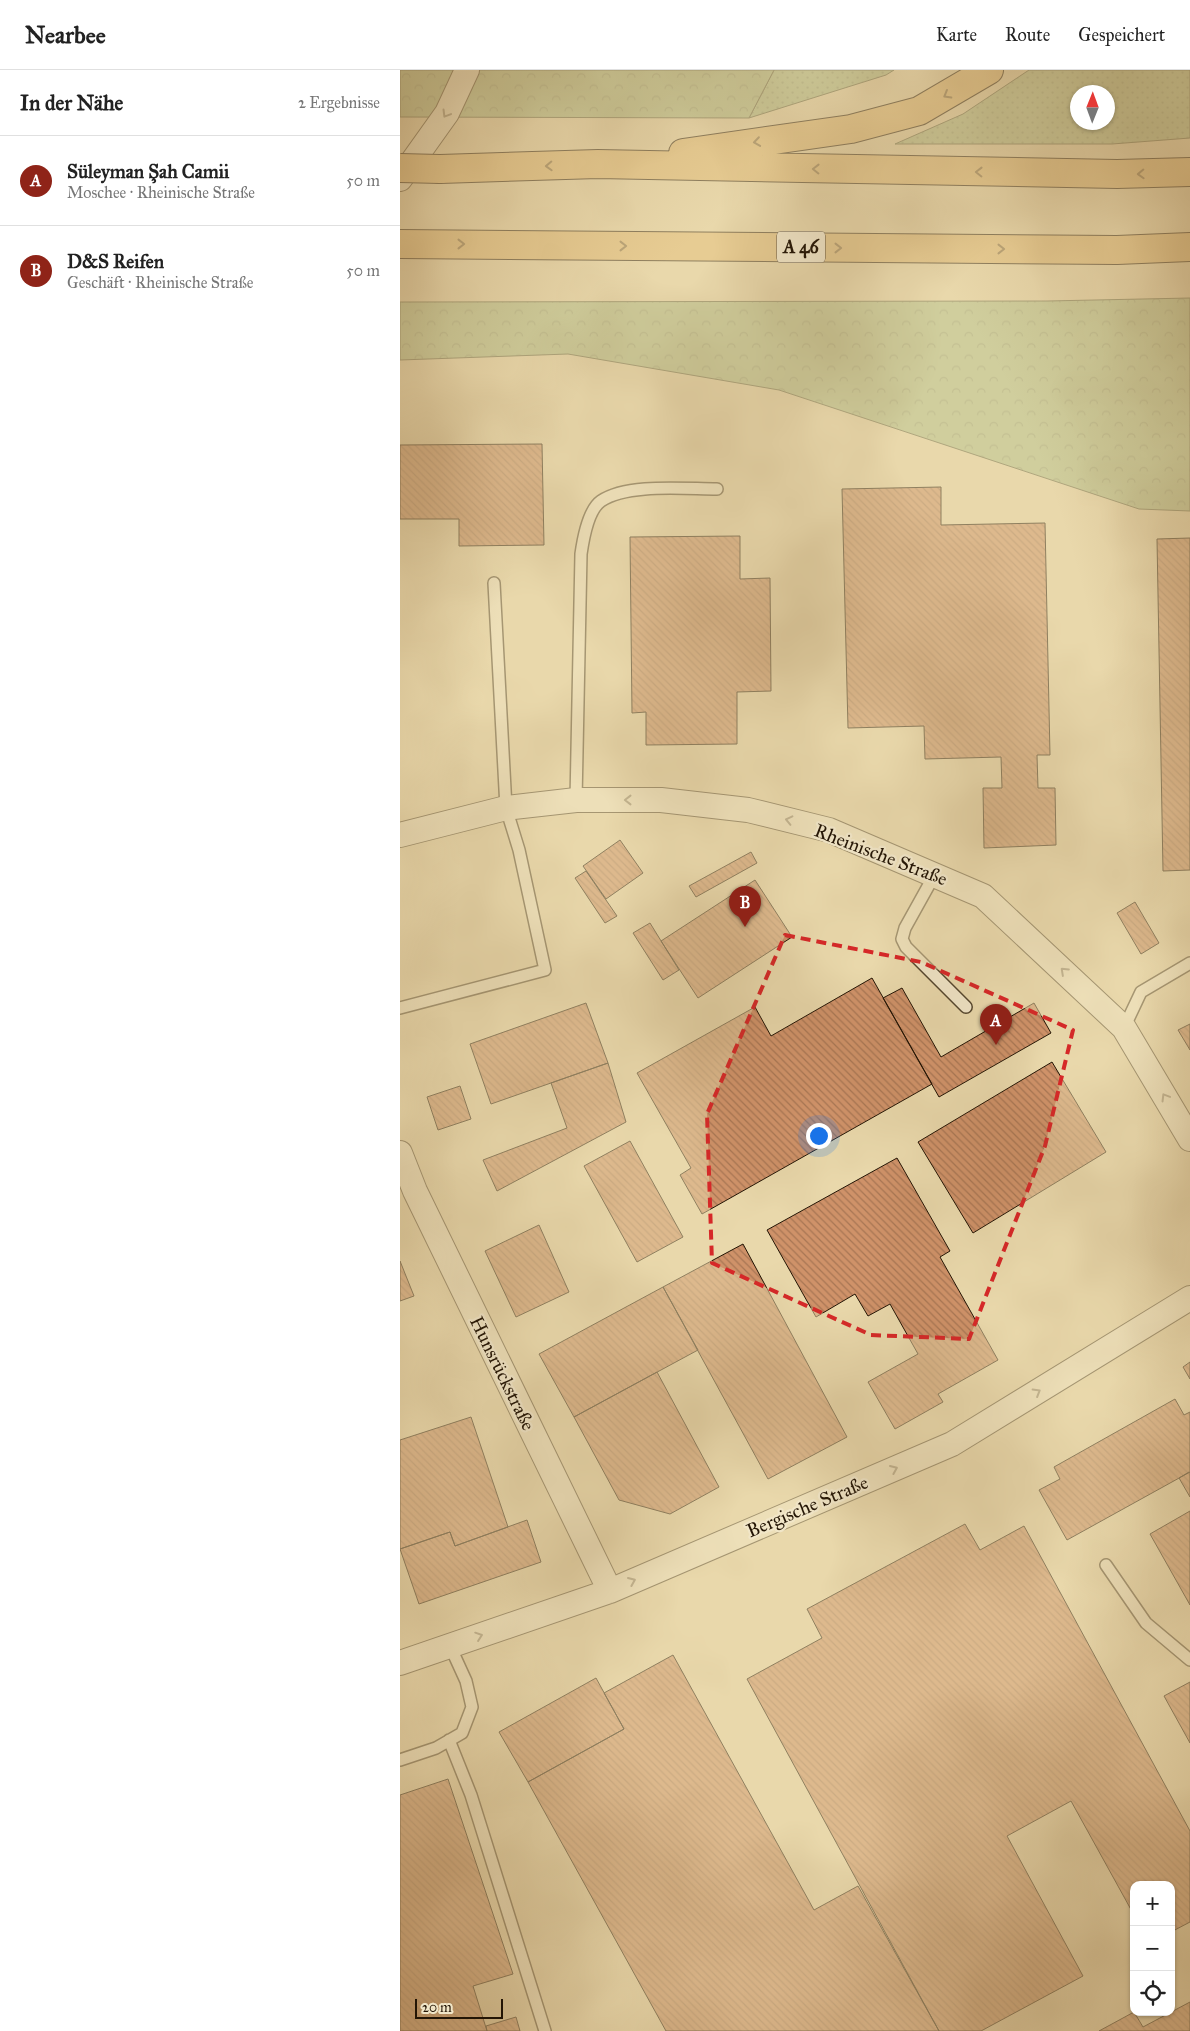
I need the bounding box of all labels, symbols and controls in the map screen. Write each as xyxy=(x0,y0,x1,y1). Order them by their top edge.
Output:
text: Nearbee xyxy=(25,20,106,50)
text: Karte xyxy=(936,24,977,46)
text: Route xyxy=(1005,24,1050,46)
text: Gespeichert xyxy=(1078,24,1165,46)
north arrow xyxy=(1070,85,1115,130)
one-way arrow xyxy=(943,88,952,98)
text: In der Nähe xyxy=(20,90,123,116)
text: 2 Ergebnisse xyxy=(298,93,380,112)
one-way arrow xyxy=(442,108,452,117)
one-way arrow xyxy=(753,136,761,147)
text: Süleyman Şah Camii xyxy=(67,160,229,183)
one-way arrow xyxy=(545,161,553,171)
one-way arrow xyxy=(812,164,820,174)
one-way arrow xyxy=(975,167,982,177)
one-way arrow xyxy=(1137,168,1145,179)
text: A xyxy=(31,171,41,190)
text: 50 m xyxy=(346,171,380,190)
text: Moschee · Rheinische Straße xyxy=(67,183,255,202)
road number: A 46 xyxy=(777,232,825,262)
one-way arrow xyxy=(457,239,465,250)
one-way arrow xyxy=(620,241,628,251)
one-way arrow xyxy=(835,243,843,253)
one-way arrow xyxy=(998,244,1005,254)
text: D&S Reifen xyxy=(67,250,164,273)
text: B xyxy=(31,261,41,280)
text: 50 m xyxy=(346,261,380,280)
text: Geschäft · Rheinische Straße xyxy=(67,273,253,292)
one-way arrow xyxy=(624,795,632,805)
one-way arrow xyxy=(784,815,793,826)
street label: Rheinische Straße xyxy=(811,819,951,890)
pin: B xyxy=(729,886,761,927)
one-way arrow xyxy=(1061,968,1070,977)
pin: A xyxy=(980,1004,1012,1045)
one-way arrow xyxy=(1162,1093,1172,1102)
your location xyxy=(806,1123,832,1149)
street label: Hunsrückstraße xyxy=(465,1312,540,1434)
one-way arrow xyxy=(1031,1388,1040,1398)
one-way arrow xyxy=(889,1464,898,1475)
street label: Bergische Straße xyxy=(743,1471,872,1543)
one-way arrow xyxy=(627,1577,636,1588)
one-way arrow xyxy=(474,1632,483,1642)
map controls xyxy=(1130,1881,1175,2016)
button: + xyxy=(1130,1881,1175,1926)
button: − xyxy=(1130,1926,1175,1971)
button: locate xyxy=(1130,1971,1175,2016)
scale bar xyxy=(415,1996,502,2019)
text: 20 m xyxy=(422,1999,452,2016)

